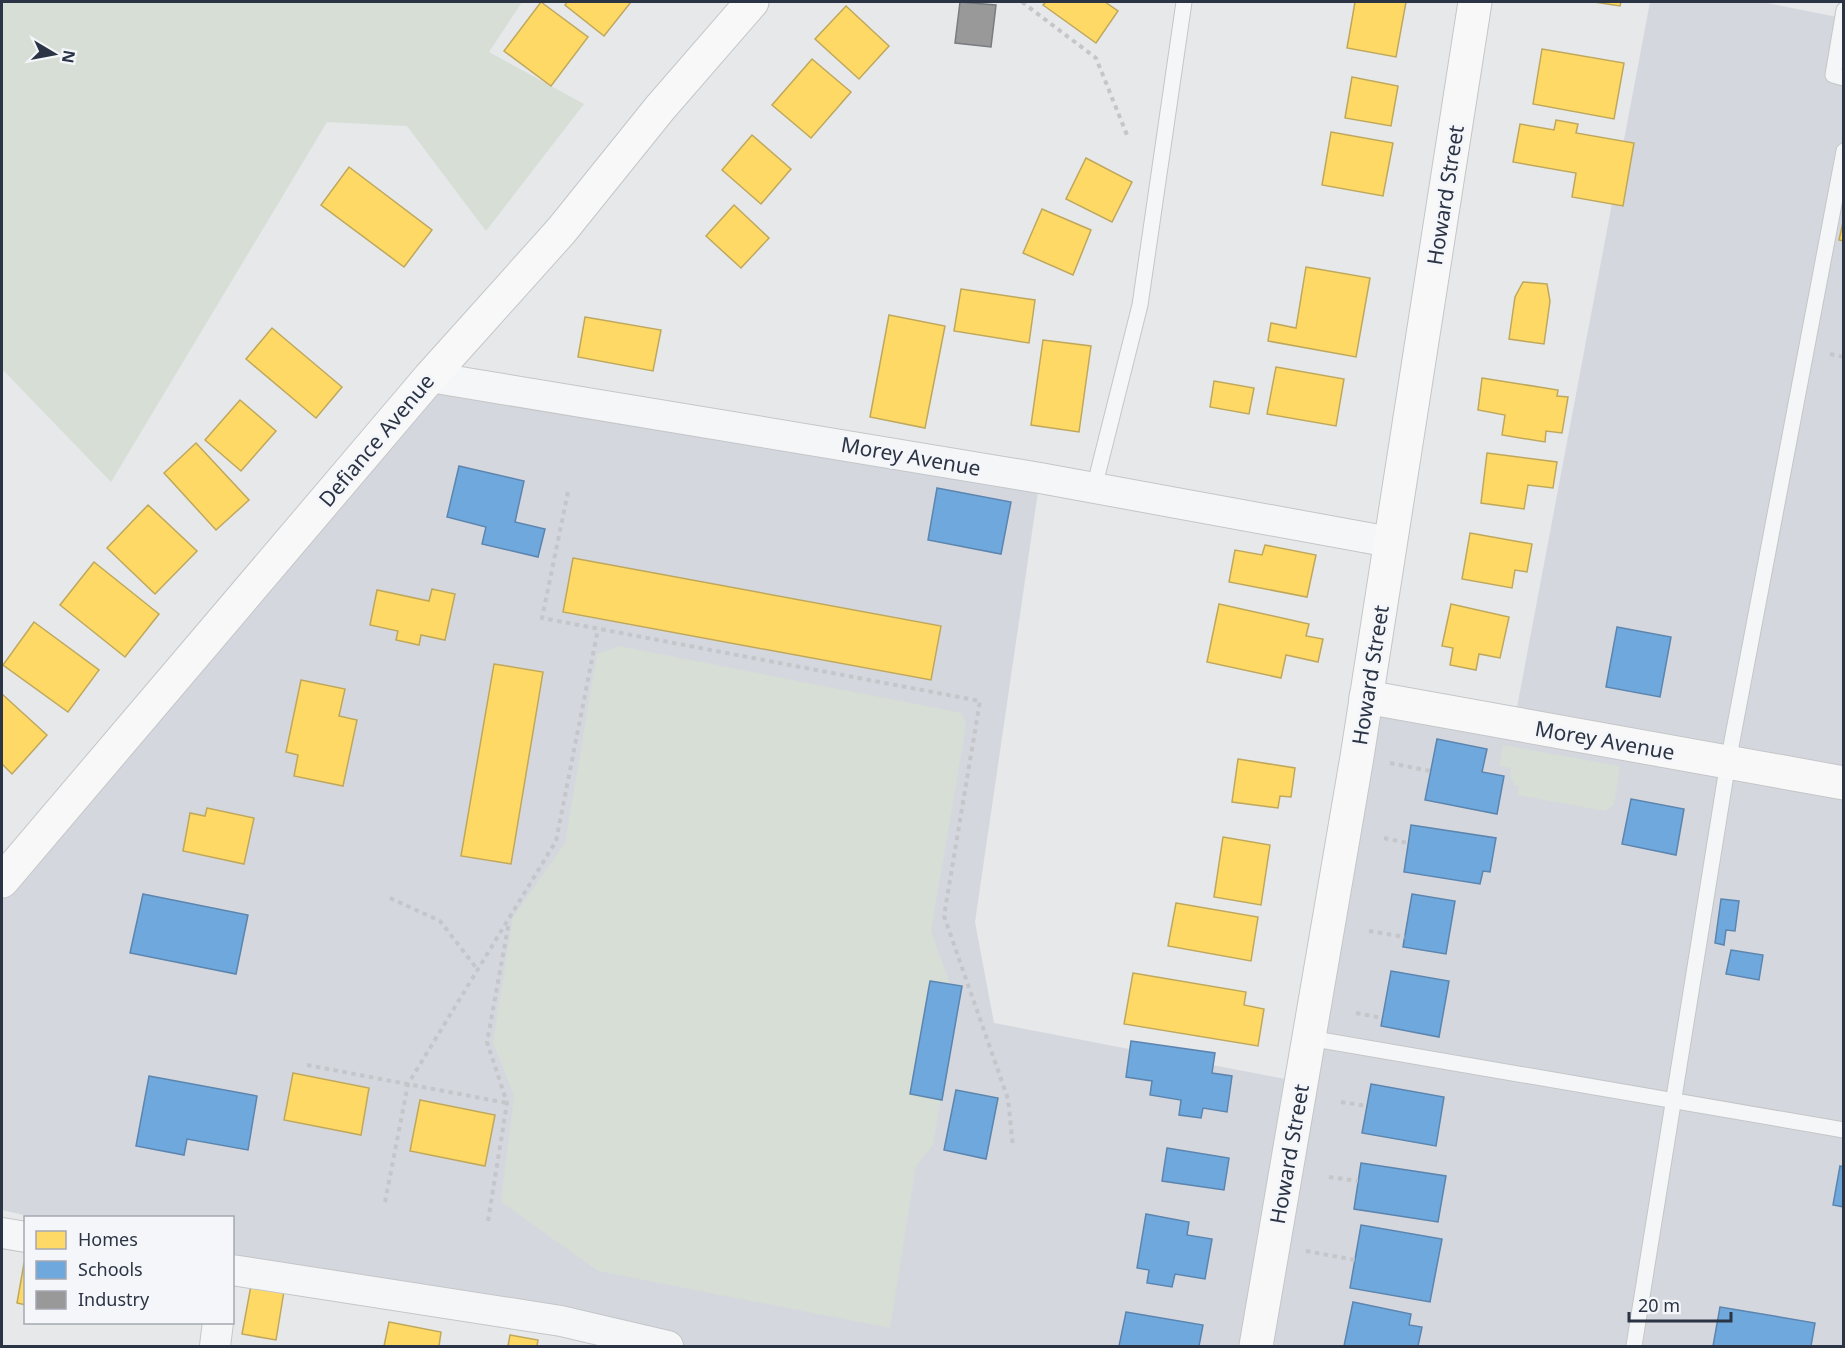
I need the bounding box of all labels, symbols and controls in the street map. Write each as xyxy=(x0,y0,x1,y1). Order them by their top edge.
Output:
north arrow xyxy=(24,24,84,84)
text: N xyxy=(57,48,81,65)
street label: Howard Street xyxy=(1420,123,1470,267)
street label: Defiance Avenue xyxy=(312,368,440,512)
street label: Morey Avenue xyxy=(839,430,983,482)
street label: Howard Street xyxy=(1345,603,1395,747)
street label: Morey Avenue xyxy=(1533,714,1677,766)
street label: Howard Street xyxy=(1263,1082,1315,1226)
legend xyxy=(24,1216,234,1324)
text: Homes xyxy=(78,1227,138,1251)
text: Schools xyxy=(78,1257,143,1281)
scale bar xyxy=(1629,1285,1731,1323)
text: Industry xyxy=(78,1287,150,1311)
text: 20 m xyxy=(1638,1293,1680,1317)

